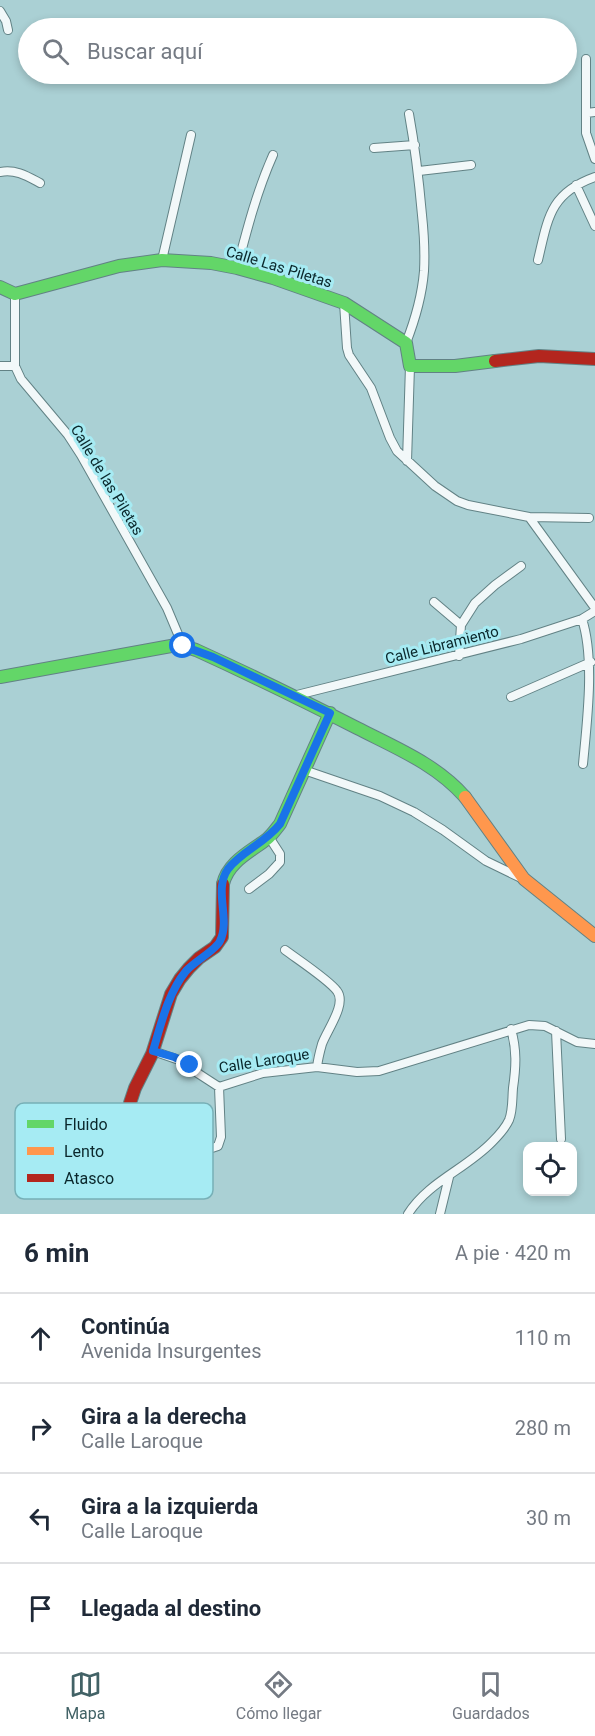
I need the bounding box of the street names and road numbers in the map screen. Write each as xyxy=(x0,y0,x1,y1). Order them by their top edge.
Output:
street label: Calle Las Piletas xyxy=(224,242,334,292)
street label: Calle de las Piletas xyxy=(67,421,147,539)
street label: Calle Libramiento xyxy=(383,622,501,668)
street label: Calle Laroque xyxy=(217,1045,311,1077)

